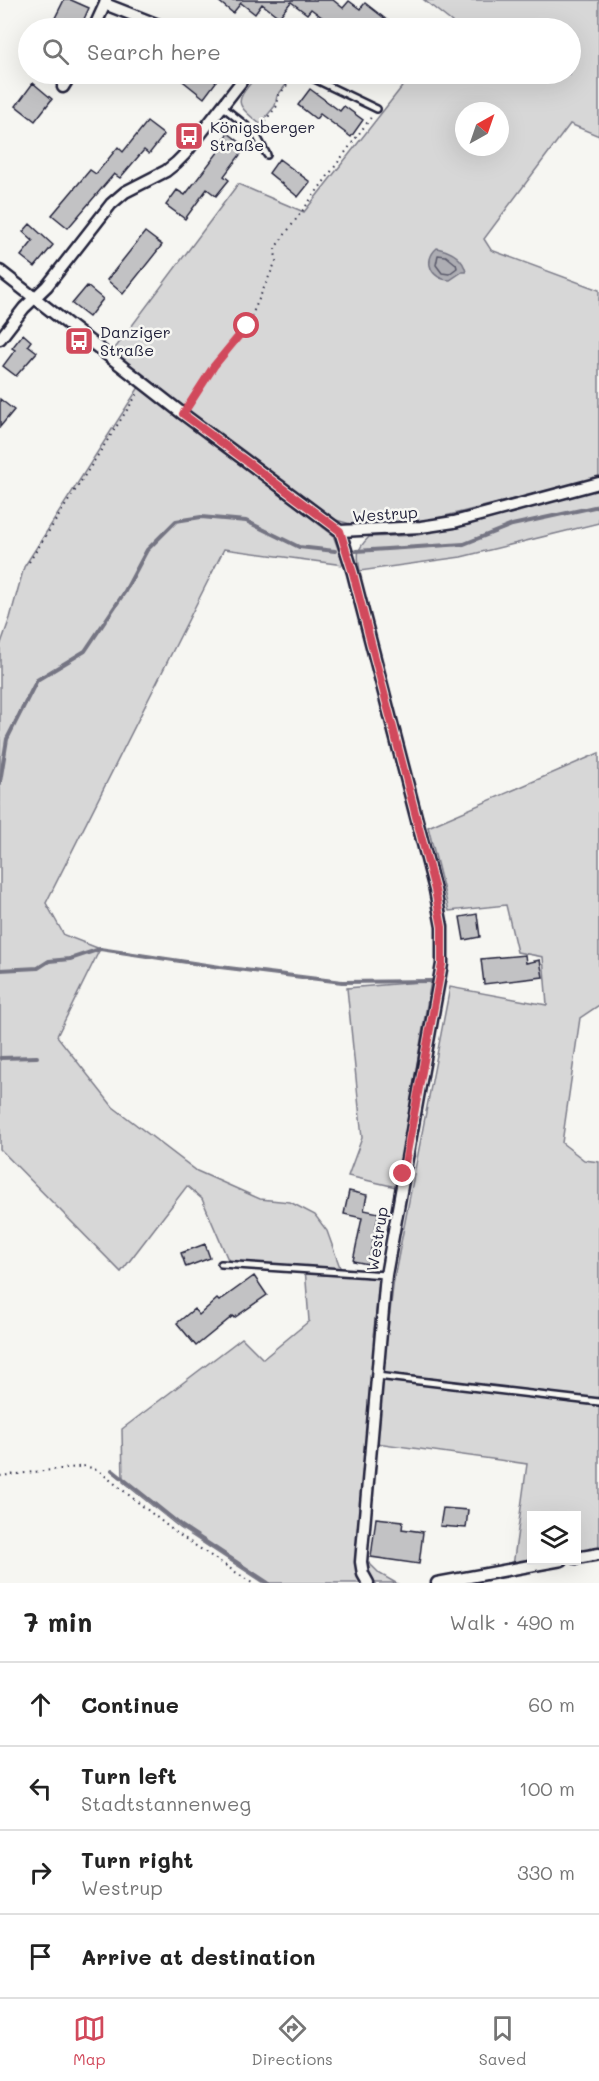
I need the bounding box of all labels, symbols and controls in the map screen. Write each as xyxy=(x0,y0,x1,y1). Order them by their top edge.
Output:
search box xyxy=(18,18,581,84)
icon: search xyxy=(39,35,72,68)
text: Search here xyxy=(87,37,221,66)
north arrow xyxy=(455,102,509,156)
place label: Königsberger Straße xyxy=(210,116,315,155)
bus stop icon: Königsberger Straße xyxy=(173,120,205,152)
route start xyxy=(233,312,259,338)
place label: Danziger Straße xyxy=(100,321,171,360)
bus stop icon: Danziger Straße xyxy=(63,325,95,357)
street label: Westrup xyxy=(352,501,418,526)
route end xyxy=(389,1160,415,1186)
street label: Westrup xyxy=(361,1205,392,1273)
map controls xyxy=(527,1511,581,1565)
button: layers xyxy=(527,1511,581,1565)
text: 7 min xyxy=(24,1605,92,1639)
text: Walk · 490 m xyxy=(450,1609,575,1635)
icon: ahead xyxy=(24,1688,57,1721)
text: Continue xyxy=(81,1690,179,1719)
text: 60 m xyxy=(528,1691,575,1717)
text: Turn left xyxy=(81,1761,177,1790)
icon: left xyxy=(24,1772,57,1805)
text: 100 m xyxy=(519,1775,575,1801)
text: Stadtstannenweg xyxy=(81,1790,251,1816)
text: Turn right xyxy=(81,1845,193,1874)
icon: right xyxy=(24,1856,57,1889)
text: 330 m xyxy=(517,1859,575,1885)
text: Westrup xyxy=(81,1874,163,1900)
icon: arrive xyxy=(24,1940,57,1973)
text: Arrive at destination xyxy=(81,1942,316,1971)
tab: Map xyxy=(73,2012,106,2069)
tab: Directions xyxy=(252,2012,333,2069)
tab: Saved xyxy=(479,2012,526,2069)

